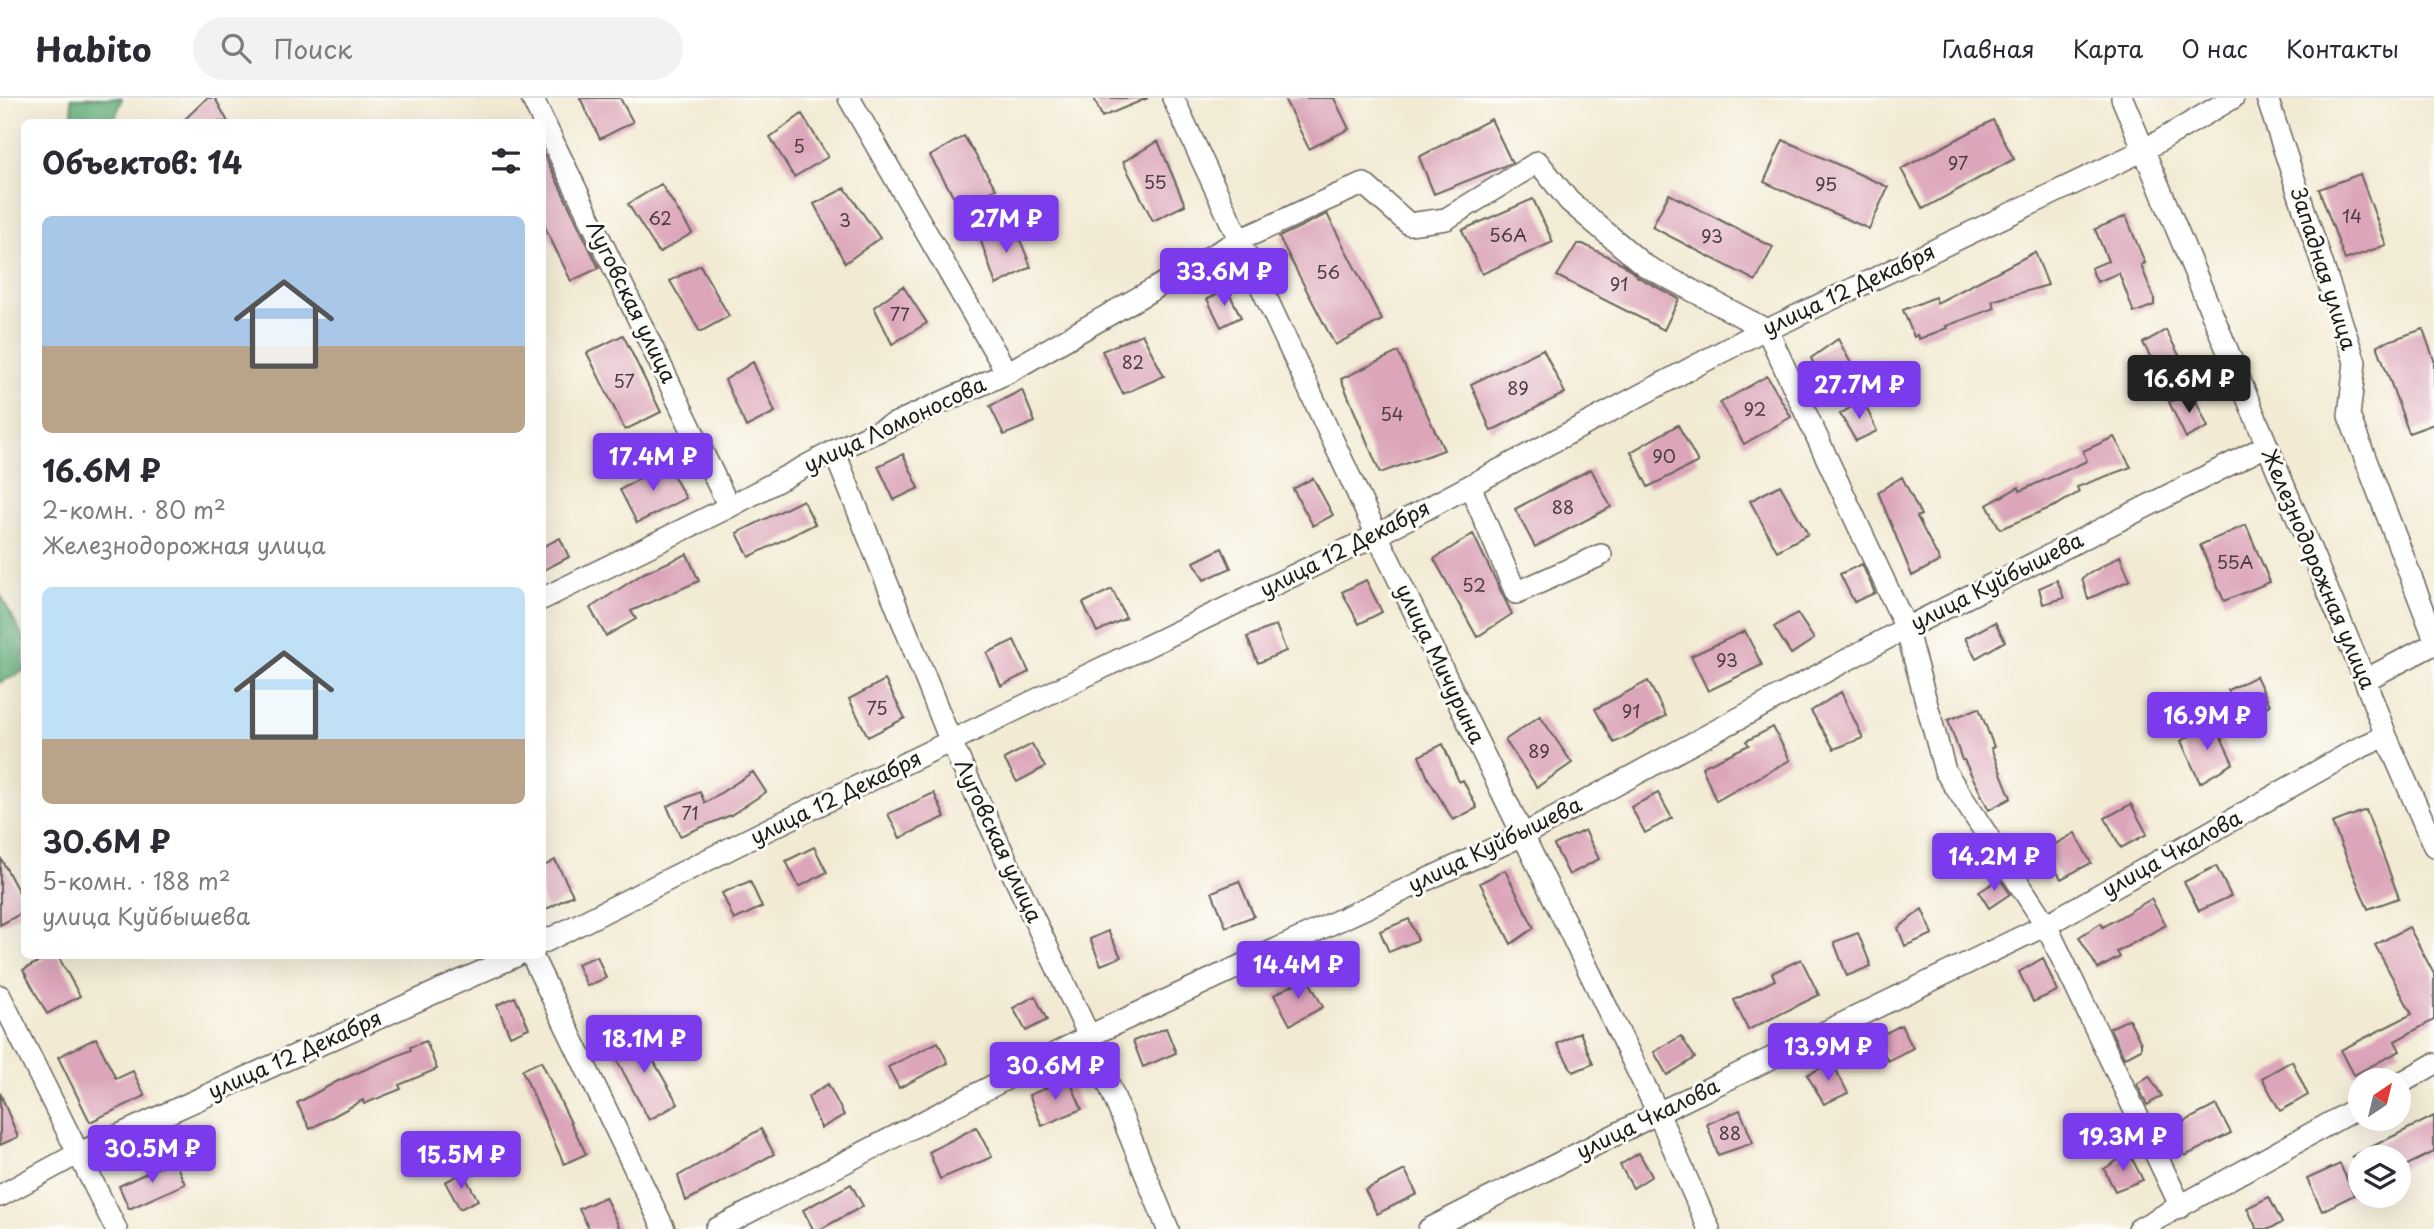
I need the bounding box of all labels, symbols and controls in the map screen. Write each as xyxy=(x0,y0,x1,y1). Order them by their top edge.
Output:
search box xyxy=(193,17,683,80)
text: Habito xyxy=(35,23,151,73)
icon: search xyxy=(217,29,255,67)
text: Поиск xyxy=(273,29,352,68)
text: Главная xyxy=(1942,30,2035,66)
text: Карта xyxy=(2073,30,2143,66)
text: О нас xyxy=(2181,30,2248,66)
text: Контакты xyxy=(2286,30,2399,66)
house number: 5 xyxy=(793,132,805,159)
text: Объектов: 14 xyxy=(42,139,242,184)
icon: filters xyxy=(487,142,525,180)
house number: 97 xyxy=(1948,149,1968,176)
house number: 55 xyxy=(1143,168,1167,195)
house number: 95 xyxy=(1815,170,1837,197)
street label: Западная улица xyxy=(2284,183,2367,355)
pin: 27M ₽ xyxy=(957,195,1055,255)
text: 27M ₽ xyxy=(970,200,1042,235)
house number: 14 xyxy=(2342,202,2362,229)
house number: 62 xyxy=(648,204,672,231)
house number: 3 xyxy=(839,206,851,233)
street label: Луговская улица xyxy=(579,214,686,389)
house number: 56А xyxy=(1489,221,1527,248)
house number: 93 xyxy=(1701,222,1723,249)
street label: улица 12 Декабря xyxy=(1757,234,1940,342)
pin: 33.6M ₽ xyxy=(1159,248,1289,308)
text: 33.6M ₽ xyxy=(1176,253,1272,288)
house number: 56 xyxy=(1316,258,1340,285)
icon: home xyxy=(221,261,347,387)
house number: 91 xyxy=(1610,270,1628,297)
house number: 77 xyxy=(890,300,910,327)
house number: 82 xyxy=(1122,348,1144,375)
pin: 16.6M ₽ xyxy=(2124,356,2254,415)
text: 16.6M ₽ xyxy=(2144,360,2234,395)
pin: 27.7M ₽ xyxy=(1794,362,1924,421)
text: 27.7M ₽ xyxy=(1814,366,1904,401)
house number: 57 xyxy=(613,367,635,394)
street label: улица Ломоносова xyxy=(798,367,991,480)
house number: 89 xyxy=(1507,374,1529,401)
house number: 92 xyxy=(1744,395,1766,422)
house number: 54 xyxy=(1380,400,1404,427)
pin: 17.4M ₽ xyxy=(588,434,718,493)
text: 17.4M ₽ xyxy=(609,438,697,473)
house number: 90 xyxy=(1652,442,1676,469)
street label: Железнодорожная улица xyxy=(2254,443,2385,694)
text: 16.6M ₽ xyxy=(42,447,161,492)
street label: улица 12 Декабря xyxy=(1253,490,1435,604)
text: 2-комн. · 80 m² xyxy=(42,492,226,527)
house number: 88 xyxy=(1552,493,1574,520)
street label: улица Куйбышева xyxy=(1904,523,2088,638)
text: Железнодорожная улица xyxy=(42,527,326,562)
house number: 55А xyxy=(2217,548,2254,575)
house number: 52 xyxy=(1462,571,1486,598)
street label: улица Мичурина xyxy=(1389,577,1495,749)
icon: home xyxy=(221,632,347,758)
house number: 93 xyxy=(1716,646,1738,673)
pin: 16.9M ₽ xyxy=(2142,692,2272,752)
house number: 75 xyxy=(867,694,888,721)
house number: 91 xyxy=(1622,697,1640,724)
text: 16.9M ₽ xyxy=(2163,697,2251,732)
house number: 89 xyxy=(1528,737,1550,764)
street label: улица 12 Декабря xyxy=(744,741,926,852)
street label: Луговская улица xyxy=(948,753,1052,928)
street label: улица Куйбышева xyxy=(1402,787,1587,899)
house number: 71 xyxy=(682,799,698,826)
street label: улица Чкалова xyxy=(2095,800,2247,904)
text: 30.6M ₽ xyxy=(42,818,170,863)
pin: 14.2M ₽ xyxy=(1929,834,2059,893)
text: 14.2M ₽ xyxy=(1948,838,2040,873)
text: 5-комн. · 188 m² xyxy=(42,863,231,898)
text: улица Куйбышева xyxy=(42,898,250,933)
pin: 14.4M ₽ xyxy=(1233,942,1363,1001)
text: 14.4M ₽ xyxy=(1253,946,1343,981)
street label: улица 12 Декабря xyxy=(202,1000,386,1106)
pin: 18.1M ₽ xyxy=(579,1016,709,1075)
text: 18.1M ₽ xyxy=(602,1020,686,1055)
pin: 13.9M ₽ xyxy=(1763,1024,1893,1083)
text: 13.9M ₽ xyxy=(1784,1028,1872,1063)
pin: 30.6M ₽ xyxy=(990,1042,1120,1102)
text: 30.6M ₽ xyxy=(1006,1047,1104,1082)
north arrow xyxy=(2348,1068,2412,1130)
map controls xyxy=(2348,1068,2411,1208)
street label: улица Чкалова xyxy=(1570,1069,1724,1166)
pin: 19.3M ₽ xyxy=(2058,1114,2188,1173)
text: 19.3M ₽ xyxy=(2079,1118,2167,1153)
house number: 88 xyxy=(1719,1119,1741,1146)
pin: 30.5M ₽ xyxy=(87,1126,217,1185)
text: 30.5M ₽ xyxy=(104,1130,200,1165)
pin: 15.5M ₽ xyxy=(396,1132,526,1191)
text: 15.5M ₽ xyxy=(417,1136,505,1171)
button: layers xyxy=(2348,1145,2411,1208)

